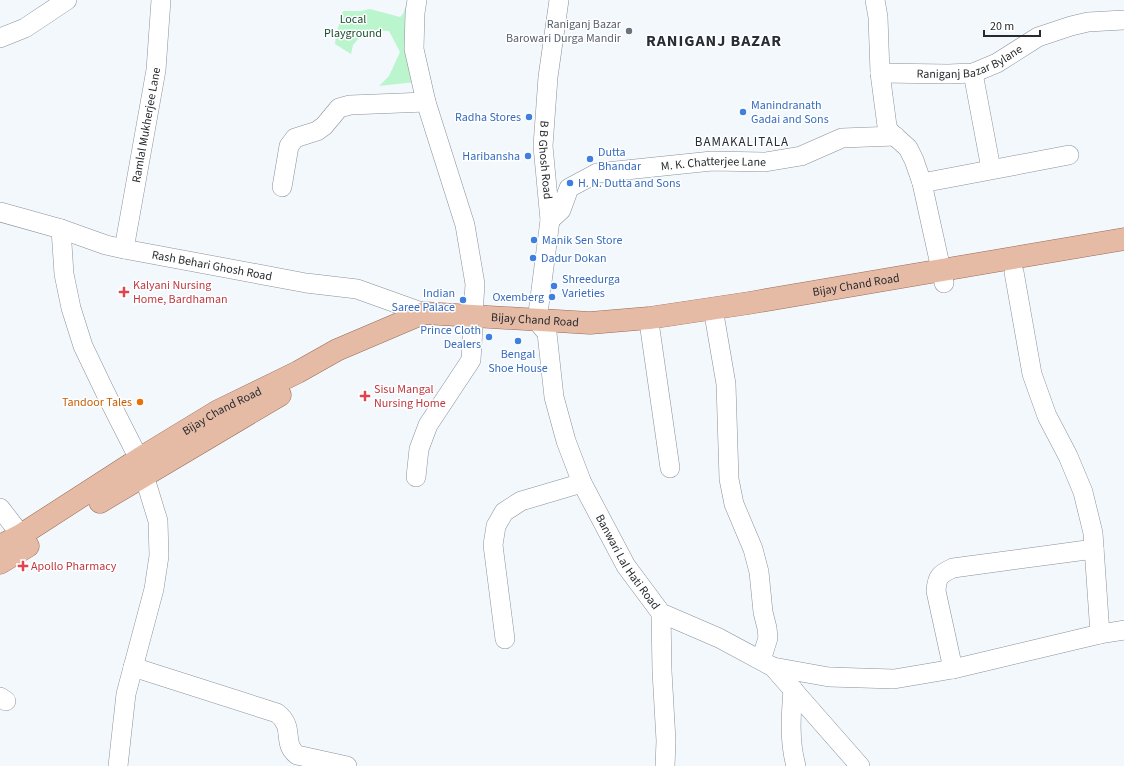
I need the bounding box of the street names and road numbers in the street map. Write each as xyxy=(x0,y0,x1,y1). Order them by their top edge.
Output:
street label: Raniganj Bazar Bylane xyxy=(916,41,1026,83)
street label: Ramlal Mukherjee Lane xyxy=(128,66,165,184)
street label: B B Ghosh Road xyxy=(534,120,557,200)
street label: M. K. Chatterjee Lane xyxy=(660,152,766,175)
street label: Rash Behari Ghosh Road xyxy=(150,246,274,285)
street label: Bijay Chand Road xyxy=(811,269,901,301)
street label: Bijay Chand Road xyxy=(491,309,579,331)
street label: Bijay Chand Road xyxy=(179,383,264,439)
street label: Banwari Lal Hati Road xyxy=(591,511,664,613)

